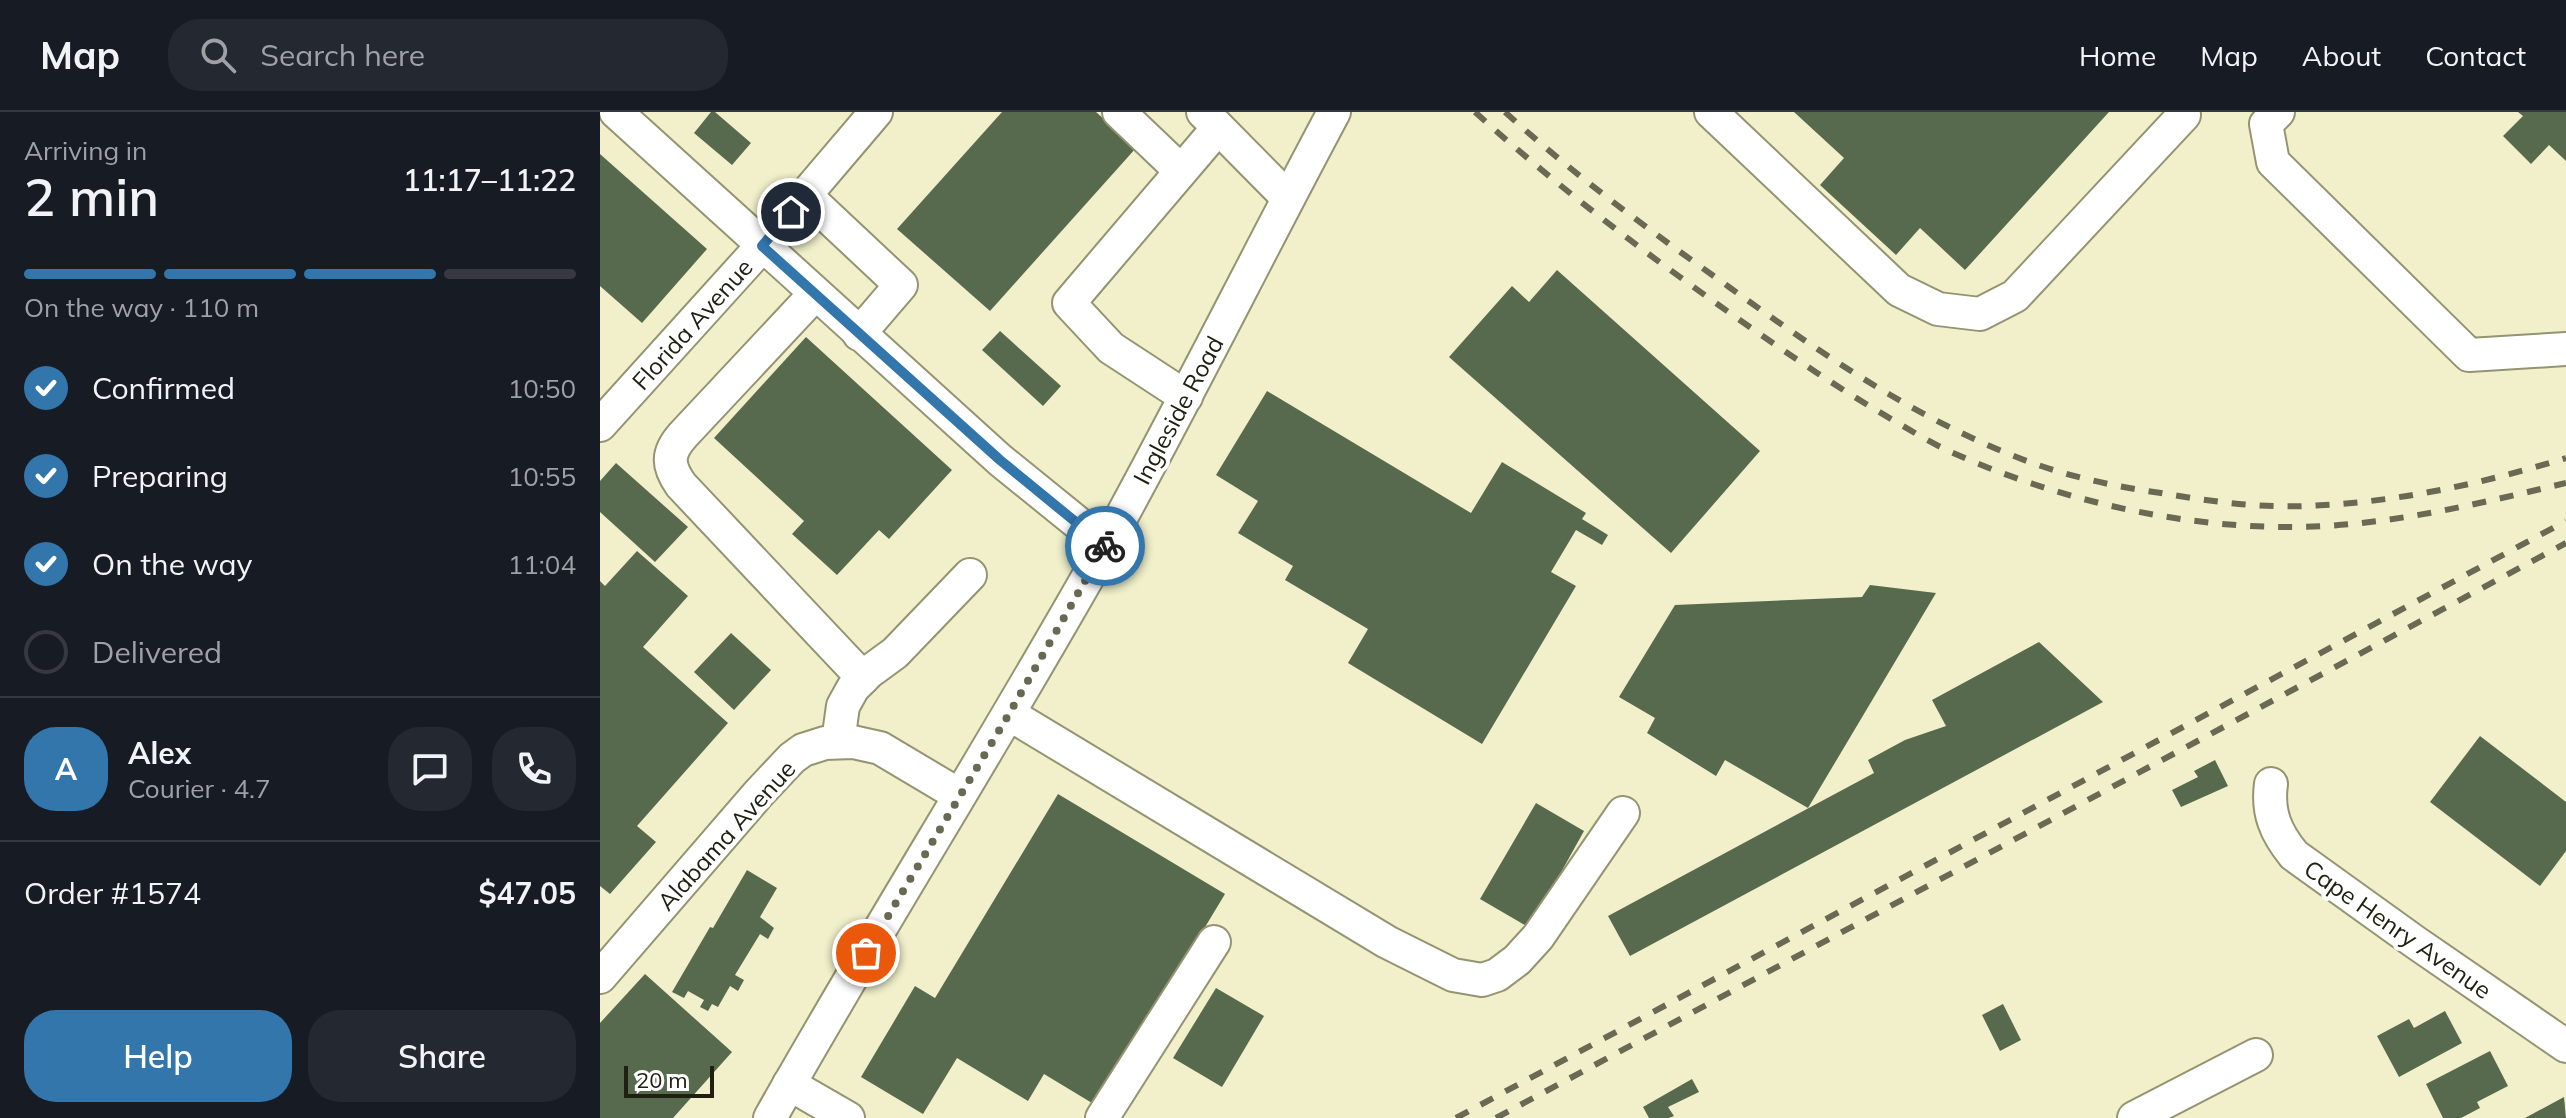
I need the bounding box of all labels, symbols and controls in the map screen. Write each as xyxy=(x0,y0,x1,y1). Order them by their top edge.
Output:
search box xyxy=(168,19,728,91)
text: Map xyxy=(40,31,120,79)
icon: search xyxy=(196,33,240,77)
text: Search here xyxy=(260,36,425,74)
text: Home xyxy=(2079,38,2156,73)
text: Map xyxy=(2200,38,2258,73)
text: About xyxy=(2302,38,2381,73)
text: Contact xyxy=(2425,38,2526,73)
text: Arriving in xyxy=(24,134,147,167)
text: 11:17–11:22 xyxy=(403,161,576,199)
text: 2 min xyxy=(24,164,159,229)
pin xyxy=(757,178,825,246)
icon: home xyxy=(769,190,813,234)
street label: Florida Avenue xyxy=(625,252,759,396)
text: On the way · 110 m xyxy=(24,291,259,324)
street label: Ingleside Road xyxy=(1126,331,1230,489)
icon: check xyxy=(24,366,68,410)
text: Confirmed xyxy=(92,369,235,407)
text: 10:50 xyxy=(508,372,576,405)
icon: check xyxy=(24,454,68,498)
text: Preparing xyxy=(92,457,228,495)
text: 10:55 xyxy=(508,460,576,493)
courier xyxy=(1065,506,1145,586)
icon: bike xyxy=(1083,524,1127,568)
icon: check xyxy=(24,542,68,586)
text: On the way xyxy=(92,545,252,583)
text: 11:04 xyxy=(508,548,576,581)
text: Delivered xyxy=(92,633,222,671)
button: chat xyxy=(388,727,472,811)
button: phone xyxy=(492,727,576,811)
text: Alex xyxy=(128,734,191,772)
text: A xyxy=(55,750,77,788)
street label: Alabama Avenue xyxy=(651,754,801,916)
text: Courier · 4.7 xyxy=(128,772,271,805)
street label: Cape Henry Avenue xyxy=(2299,853,2497,1005)
text: Order #1574 xyxy=(24,874,201,912)
text: $47.05 xyxy=(479,874,576,912)
pin xyxy=(832,919,900,987)
icon: bag xyxy=(844,931,888,975)
button: Help xyxy=(24,1010,292,1102)
button: Share xyxy=(308,1010,576,1102)
scale bar xyxy=(624,1062,714,1098)
text: 20 m xyxy=(636,1066,687,1094)

